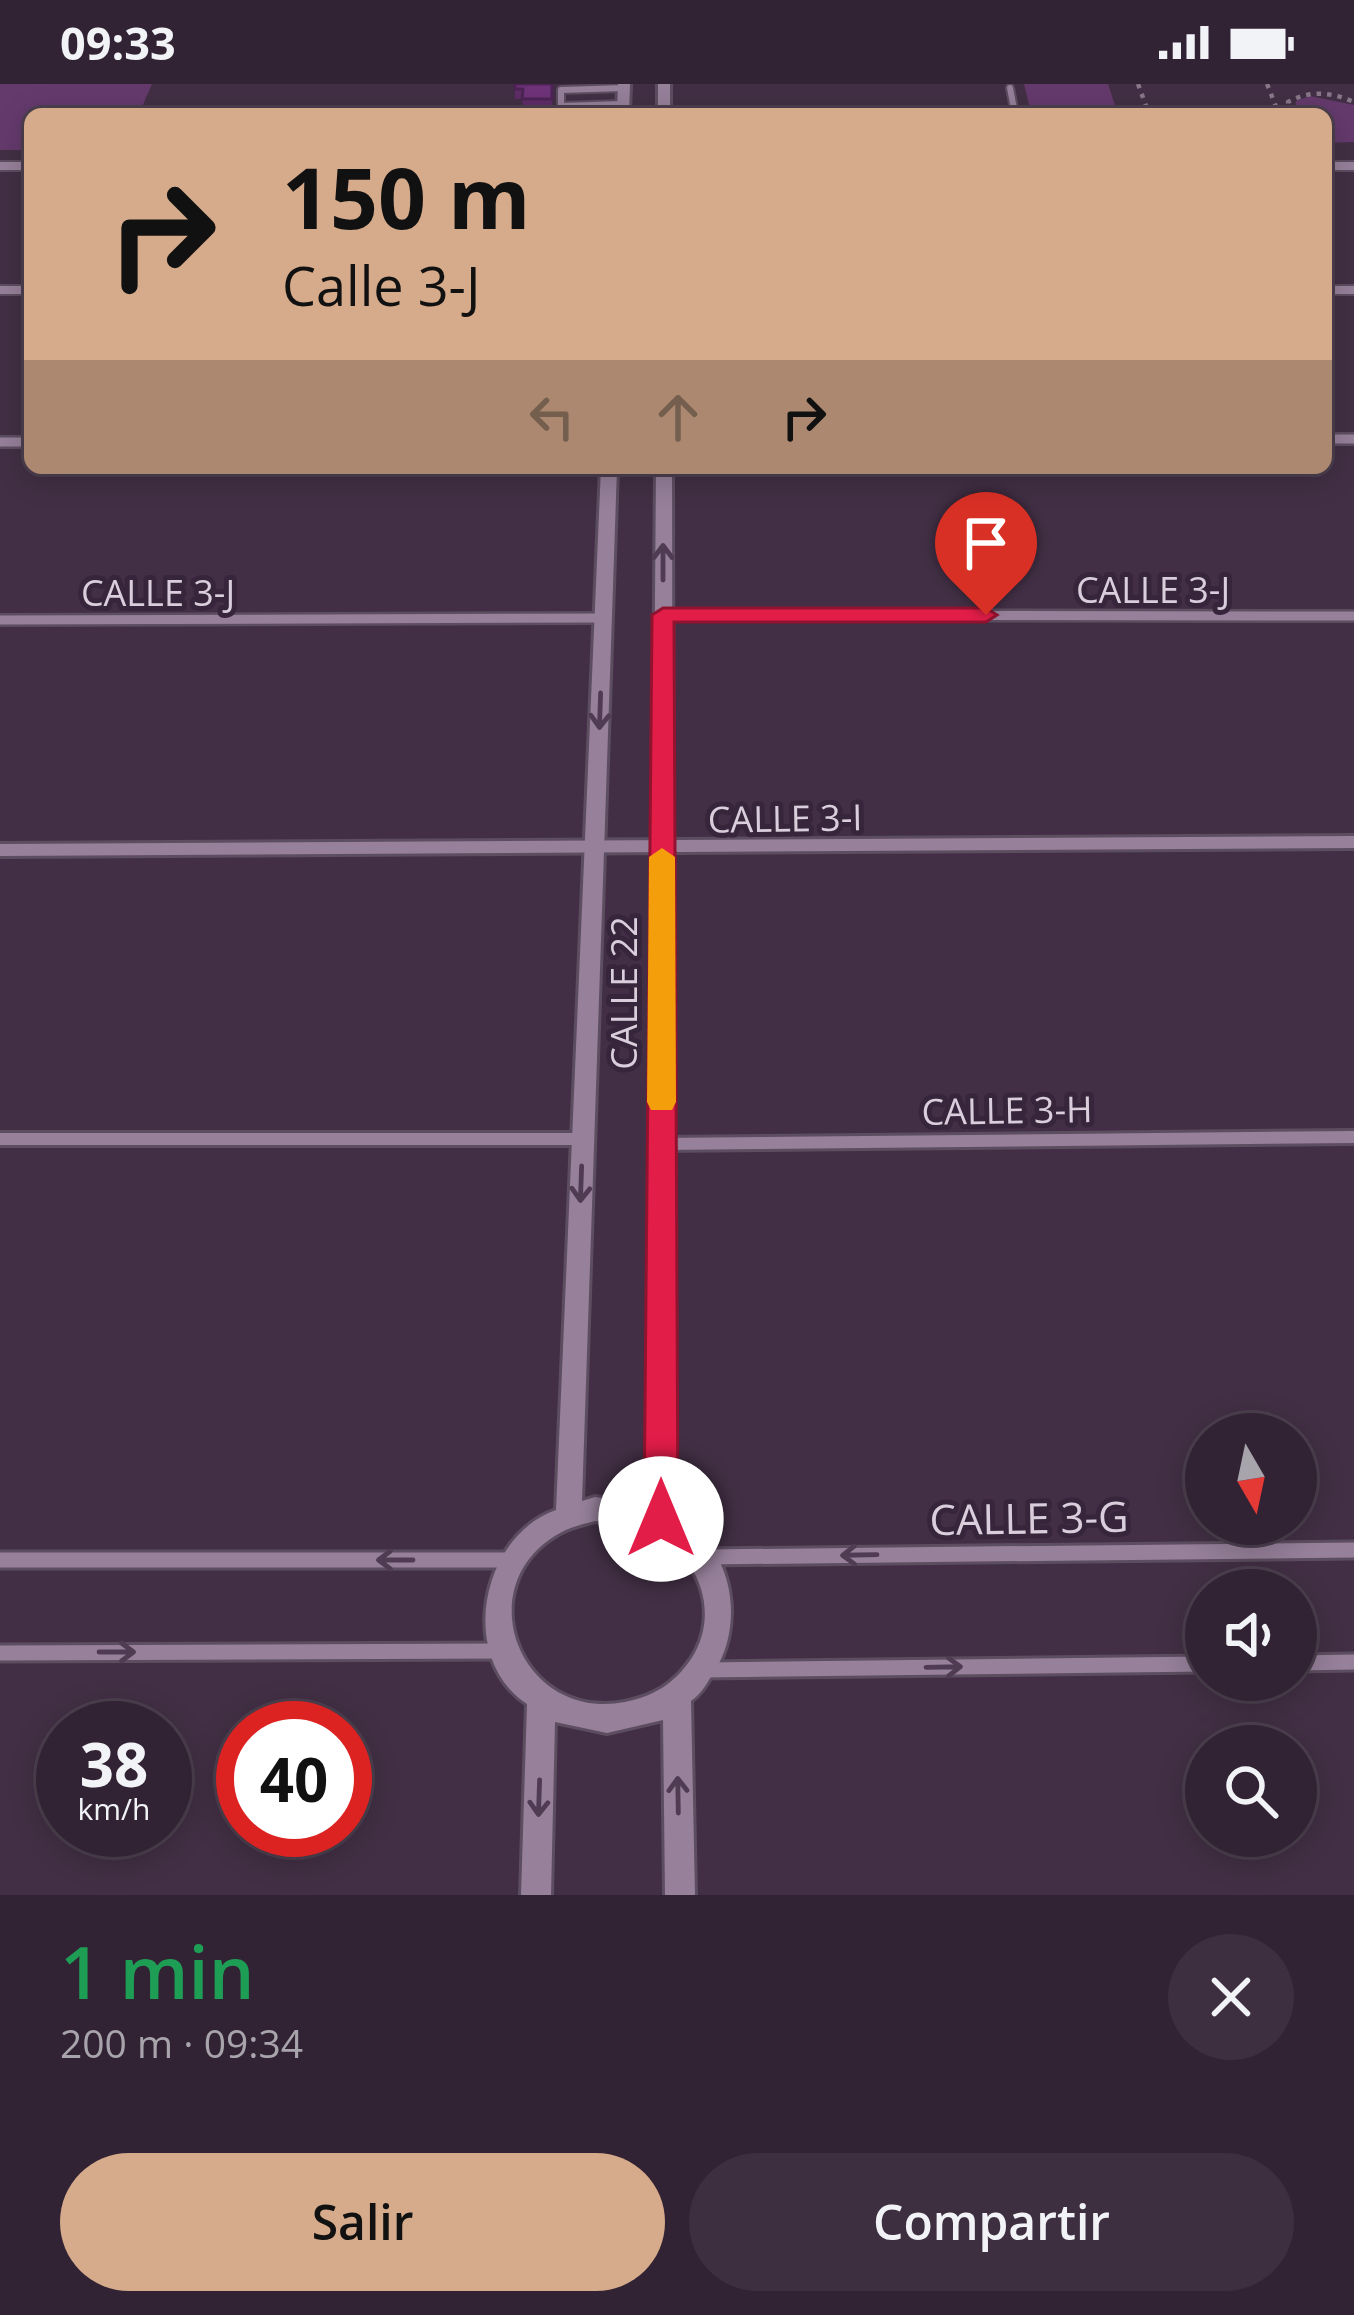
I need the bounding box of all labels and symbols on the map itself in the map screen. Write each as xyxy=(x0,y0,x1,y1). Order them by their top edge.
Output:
pin xyxy=(935,492,1037,615)
one-way arrow xyxy=(652,543,674,582)
street label: CALLE 3-J xyxy=(1076,565,1230,614)
street label: CALLE 3-J xyxy=(81,568,235,617)
one-way arrow xyxy=(588,691,611,730)
street label: CALLE 3-I xyxy=(707,792,863,844)
street label: CALLE 22 xyxy=(599,916,648,1070)
street label: CALLE 3-H xyxy=(921,1084,1093,1136)
one-way arrow xyxy=(570,1164,593,1203)
north arrow xyxy=(1185,1413,1317,1545)
position arrow xyxy=(598,1456,724,1582)
street label: CALLE 3-G xyxy=(929,1487,1129,1547)
one-way arrow xyxy=(840,1544,879,1566)
one-way arrow xyxy=(376,1549,415,1571)
one-way arrow xyxy=(97,1641,136,1663)
one-way arrow xyxy=(924,1656,963,1679)
speed limit sign: 40 xyxy=(216,1701,372,1857)
one-way arrow xyxy=(667,1776,690,1815)
one-way arrow xyxy=(527,1778,550,1817)

